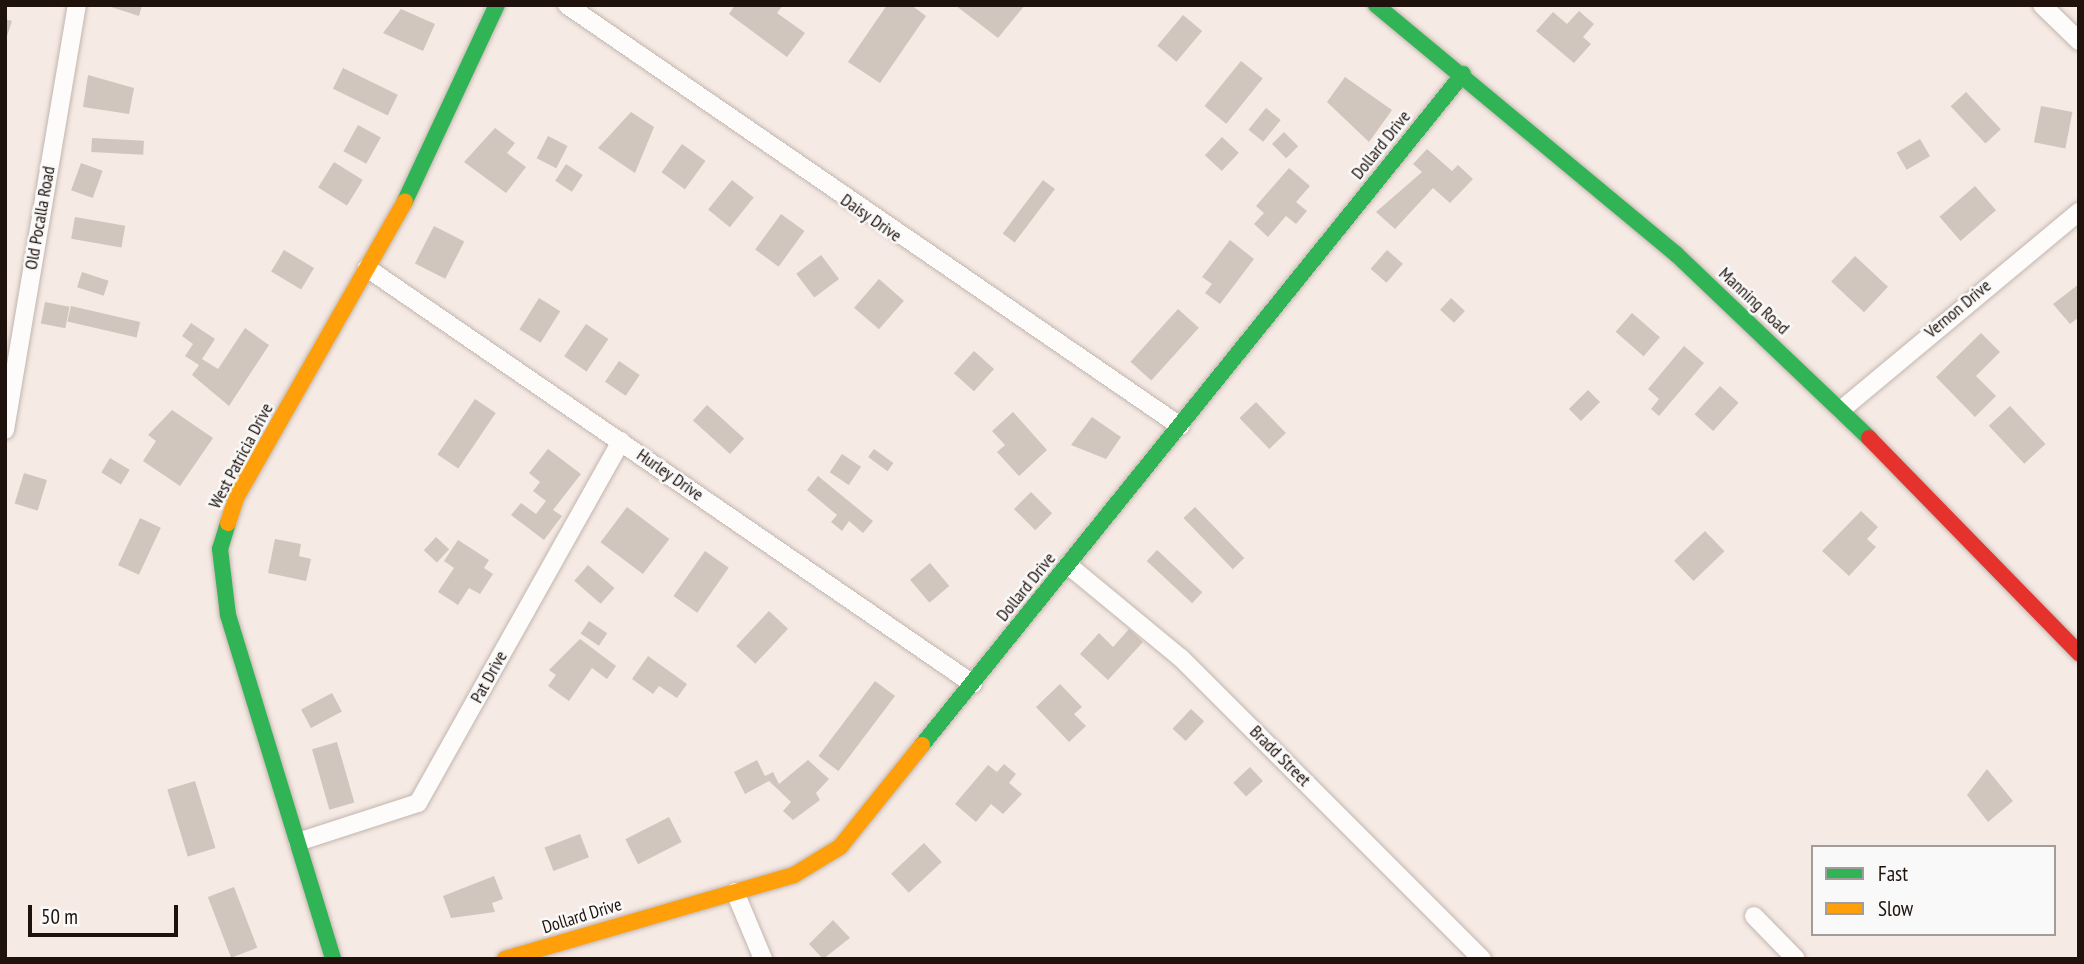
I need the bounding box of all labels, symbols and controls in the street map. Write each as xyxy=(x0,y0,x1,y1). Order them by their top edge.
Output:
street label: Dollard Drive xyxy=(1347,106,1415,184)
street label: Old Pocalla Road xyxy=(20,165,60,271)
street label: Daisy Drive xyxy=(836,189,906,247)
street label: Manning Road xyxy=(1714,263,1794,339)
street label: Vernon Drive xyxy=(1920,275,1996,343)
street label: West Patricia Drive xyxy=(204,400,278,512)
street label: Hurley Drive xyxy=(632,444,708,506)
street label: Dollard Drive xyxy=(992,548,1060,626)
street label: Pat Drive xyxy=(466,647,512,707)
street label: Bradd Street xyxy=(1245,721,1315,791)
legend xyxy=(1811,845,2056,936)
text: Fast xyxy=(1878,860,1908,887)
scale bar xyxy=(32,890,182,934)
street label: Dollard Drive xyxy=(540,894,624,938)
text: Slow xyxy=(1878,895,1913,922)
text: 50 m xyxy=(41,903,78,930)

